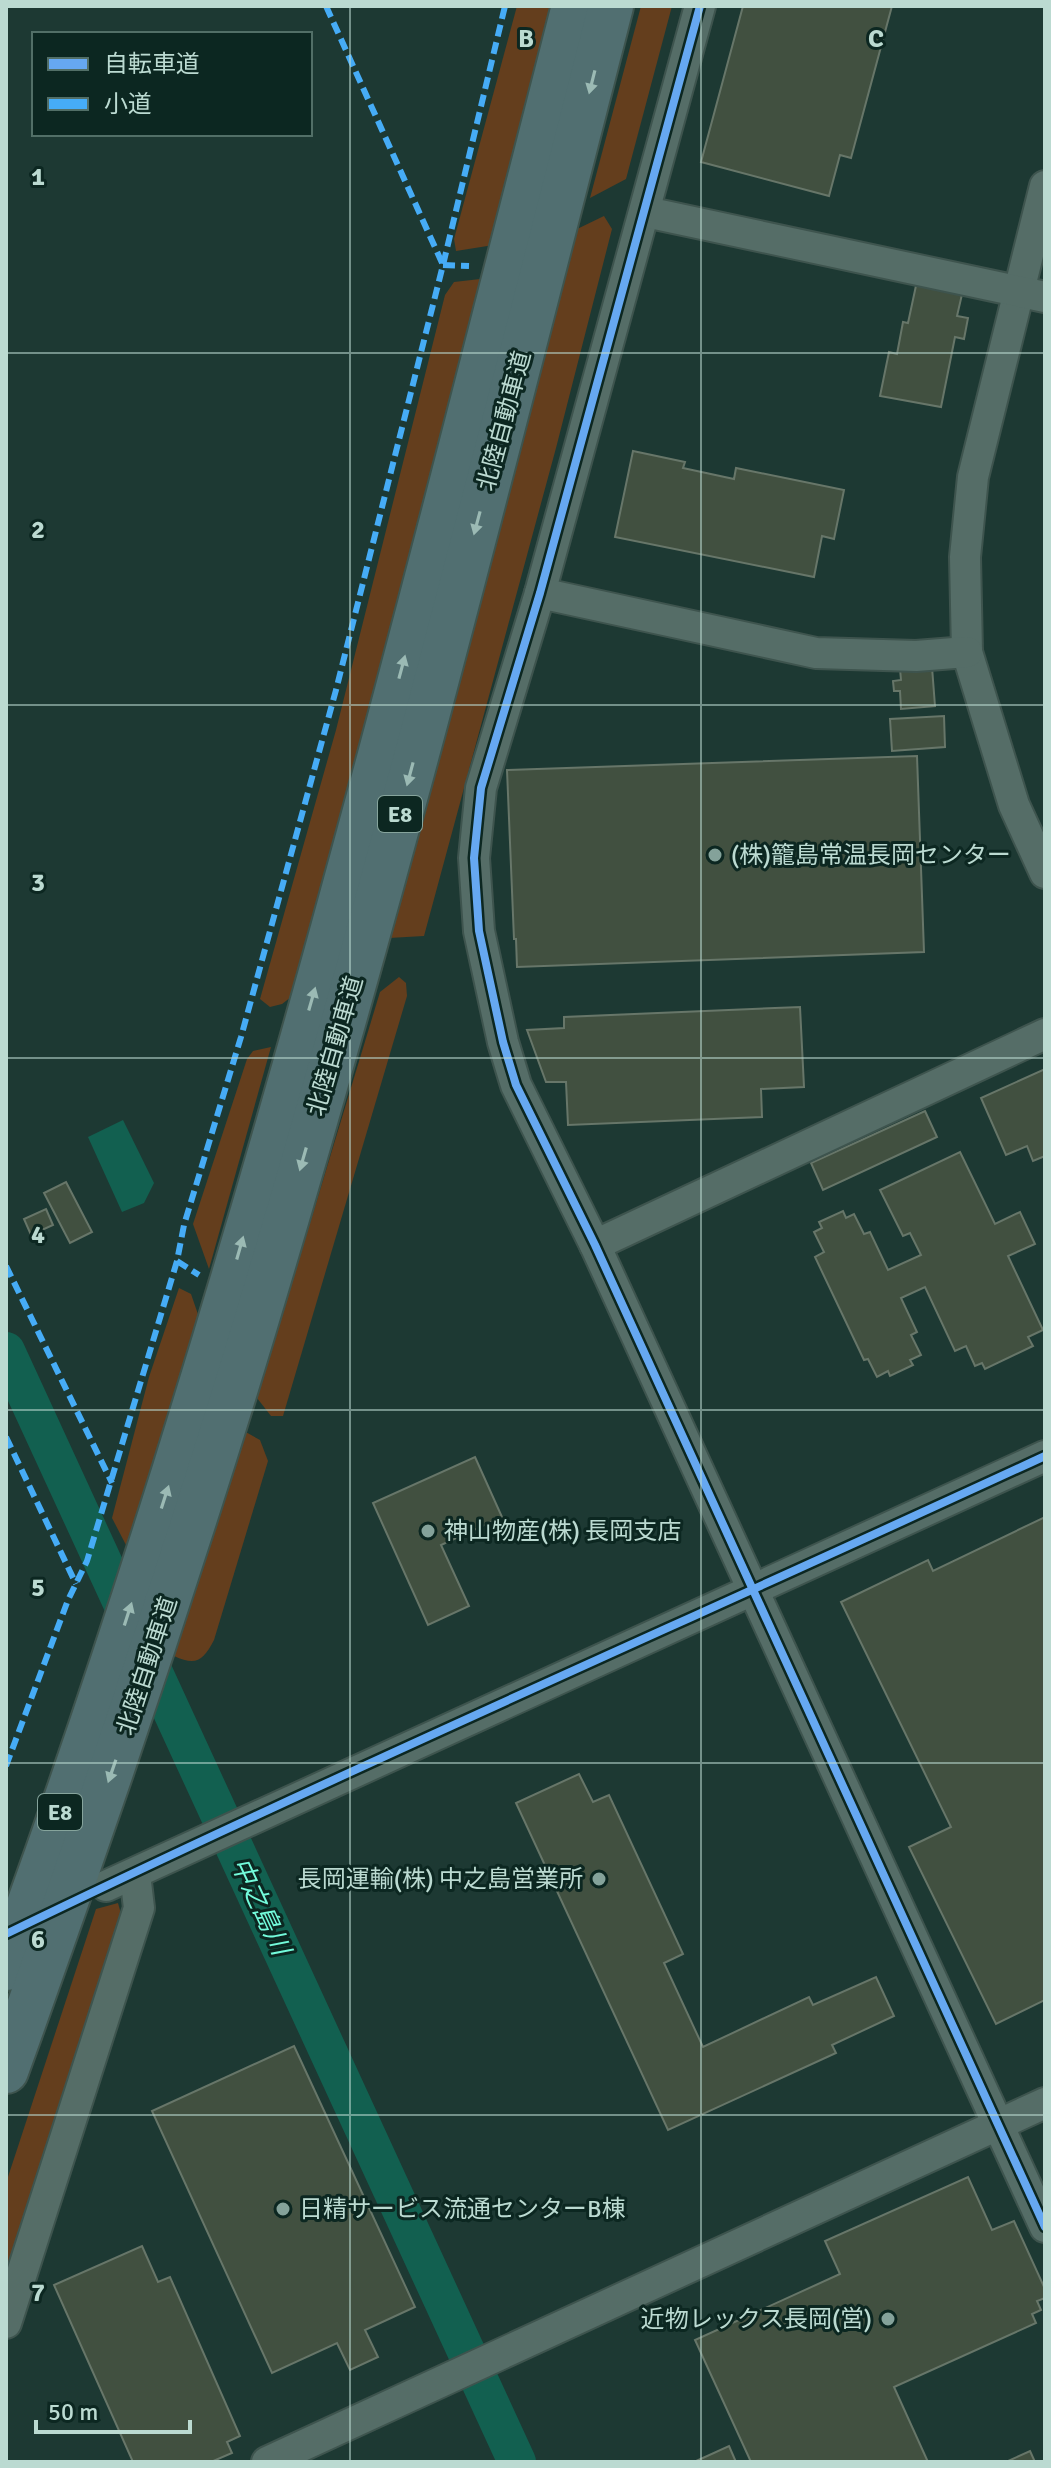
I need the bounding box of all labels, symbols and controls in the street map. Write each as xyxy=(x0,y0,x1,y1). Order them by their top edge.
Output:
text: B xyxy=(518,23,534,55)
text: C xyxy=(868,23,884,55)
legend xyxy=(32,32,312,136)
text: 自転車道 xyxy=(104,49,200,79)
one-way arrow xyxy=(585,69,597,94)
text: 小道 xyxy=(104,89,152,119)
text: 1 xyxy=(31,161,45,193)
street label: 北陸自動車道 xyxy=(471,348,537,494)
one-way arrow xyxy=(471,510,483,535)
text: 2 xyxy=(31,514,45,546)
one-way arrow xyxy=(396,654,409,678)
one-way arrow xyxy=(404,762,416,787)
road number: E8 xyxy=(378,796,422,832)
place label: (株)籠島常温長岡センター xyxy=(731,840,1011,870)
marker: (株)籠島常温長岡センター xyxy=(706,846,724,864)
text: 3 xyxy=(31,867,45,899)
street label: 北陸自動車道 xyxy=(301,973,369,1119)
one-way arrow xyxy=(306,986,319,1010)
one-way arrow xyxy=(296,1148,309,1172)
text: 4 xyxy=(31,1219,45,1251)
one-way arrow xyxy=(234,1236,247,1260)
one-way arrow xyxy=(159,1485,172,1509)
place label: 神山物産(株) 長岡支店 xyxy=(444,1516,681,1546)
marker: 神山物産(株) 長岡支店 xyxy=(419,1522,437,1540)
text: 5 xyxy=(31,1572,45,1604)
street label: 北陸自動車道 xyxy=(110,1593,184,1739)
one-way arrow xyxy=(122,1602,134,1626)
one-way arrow xyxy=(105,1759,117,1783)
road number: E8 xyxy=(38,1794,82,1830)
water label: 中之島川 xyxy=(224,1853,298,1963)
place label: 長岡運輸(株) 中之島営業所 xyxy=(298,1864,583,1894)
marker: 長岡運輸(株) 中之島営業所 xyxy=(590,1870,608,1888)
text: 6 xyxy=(31,1924,45,1956)
place label: 日精サービス流通センターB棟 xyxy=(299,2194,626,2224)
marker: 日精サービス流通センターB棟 xyxy=(274,2200,292,2218)
text: 7 xyxy=(31,2277,45,2309)
place label: 近物レックス長岡(営) xyxy=(641,2304,872,2334)
marker: 近物レックス長岡(営) xyxy=(879,2310,897,2328)
scale bar xyxy=(36,2384,190,2434)
text: 50 m xyxy=(48,2397,98,2427)

